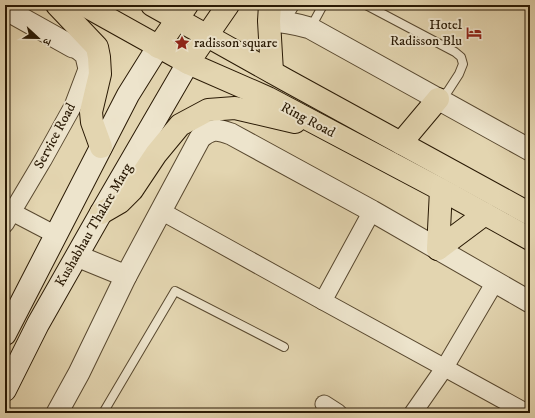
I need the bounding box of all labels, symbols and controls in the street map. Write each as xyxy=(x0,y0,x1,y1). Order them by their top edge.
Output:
place label: Hotel Radisson Blu xyxy=(390,16,463,50)
north arrow xyxy=(18,18,58,58)
hotel icon: Hotel Radisson Blu xyxy=(465,24,483,42)
place icon: radisson square xyxy=(173,34,191,52)
place label: radisson square xyxy=(194,34,278,52)
text: उ xyxy=(38,35,54,48)
street label: Ring Road xyxy=(278,98,338,142)
street label: Service Road xyxy=(30,100,80,172)
street label: Kushabhau Thakre Marg xyxy=(51,160,137,290)

